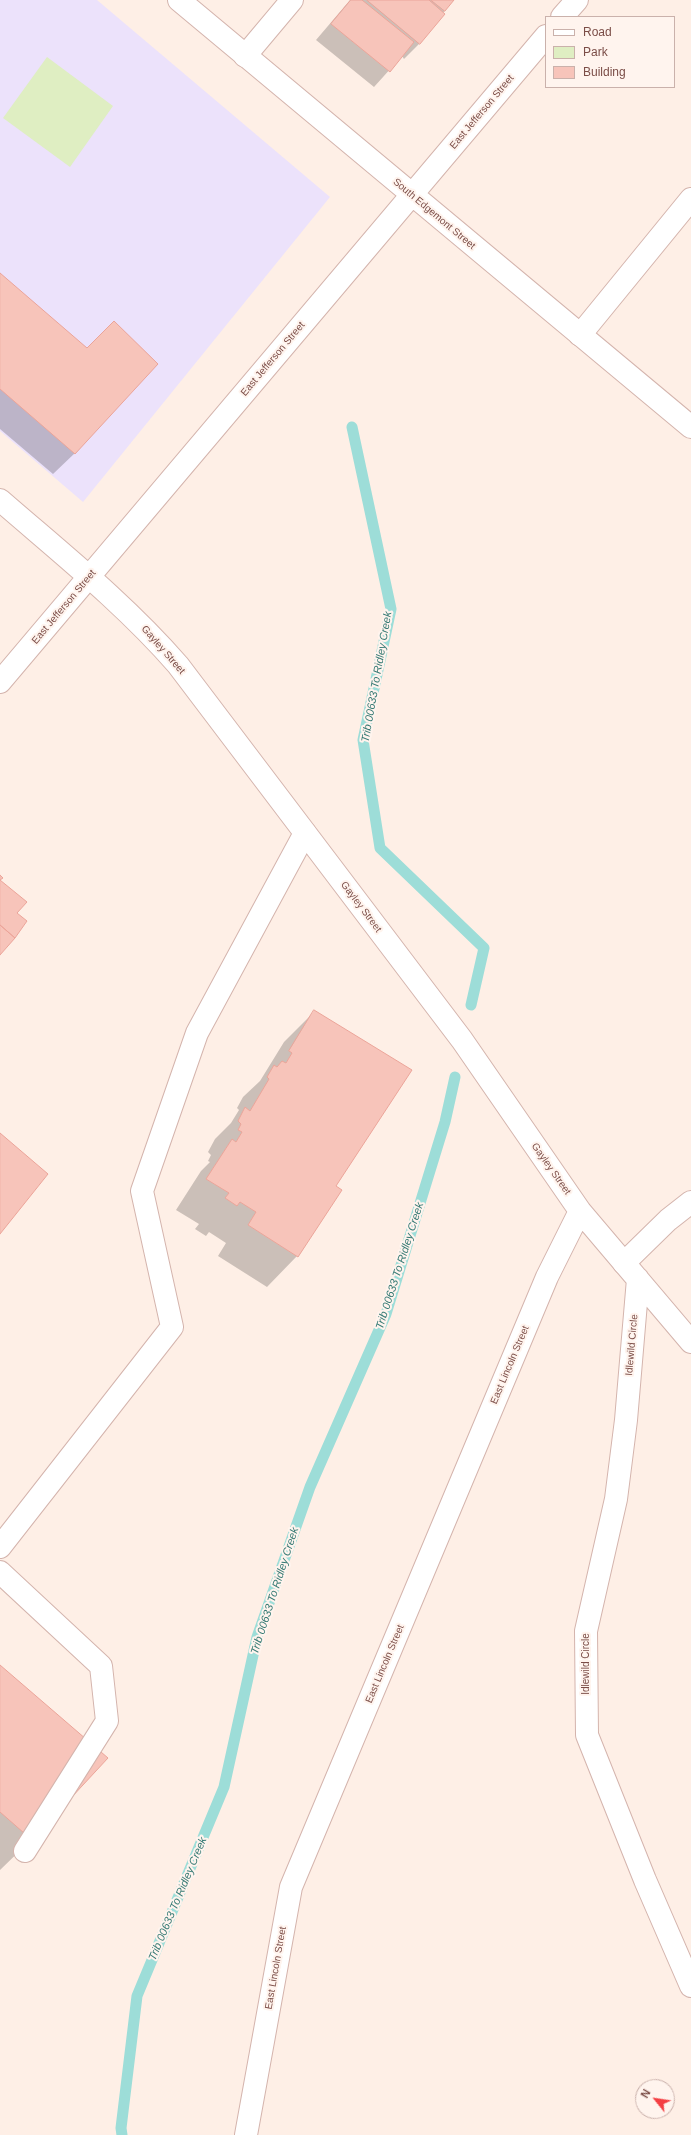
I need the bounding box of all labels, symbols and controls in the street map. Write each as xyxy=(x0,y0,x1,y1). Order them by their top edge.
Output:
legend xyxy=(545,16,675,88)
text: Road xyxy=(583,25,612,39)
text: Park xyxy=(583,45,608,59)
text: Building xyxy=(583,65,626,79)
street label: East Jefferson Street xyxy=(447,72,517,152)
street label: South Edgemont Street xyxy=(390,176,478,252)
street label: East Jefferson Street xyxy=(238,319,308,399)
street label: East Jefferson Street xyxy=(29,567,99,647)
water label: Trib 00633 To Ridley Creek xyxy=(359,611,395,743)
street label: Gayley Street xyxy=(139,623,187,677)
street label: Gayley Street xyxy=(338,879,384,935)
street label: Gayley Street xyxy=(529,1141,573,1197)
water label: Trib 00633 To Ridley Creek xyxy=(373,1201,427,1331)
street label: Idlewild Circle xyxy=(623,1314,641,1376)
street label: East Lincoln Street xyxy=(488,1324,532,1406)
water label: Trib 00633 To Ridley Creek xyxy=(248,1526,302,1656)
street label: East Lincoln Street xyxy=(363,1623,407,1705)
street label: Idlewild Circle xyxy=(580,1633,592,1695)
water label: Trib 00633 To Ridley Creek xyxy=(146,1835,210,1963)
street label: East Lincoln Street xyxy=(263,1926,289,2010)
north arrow xyxy=(635,2079,675,2119)
text: N xyxy=(638,2087,653,2100)

